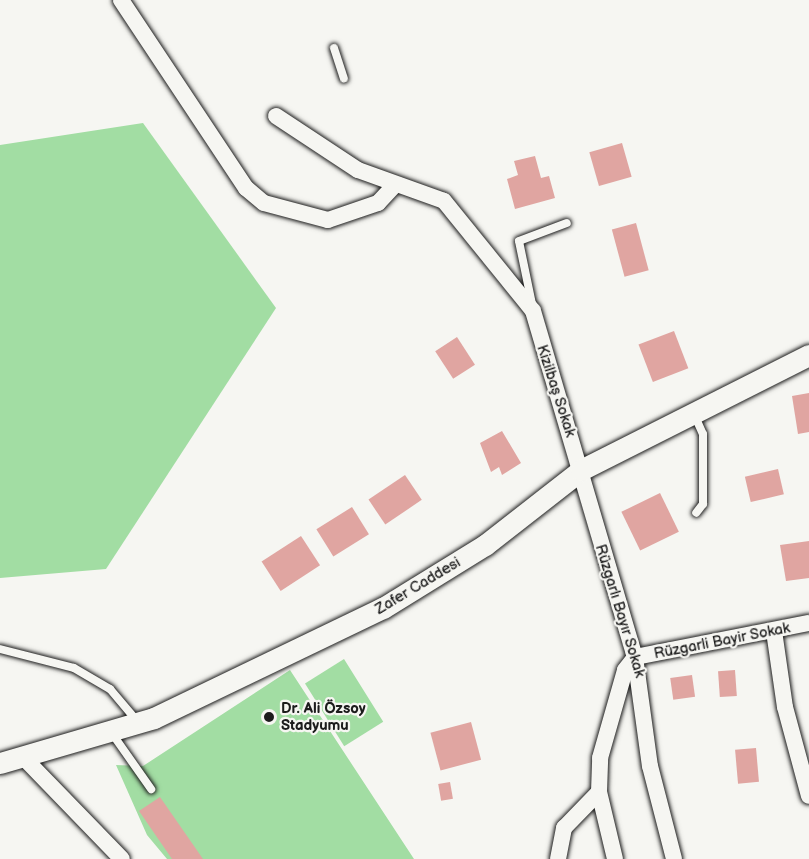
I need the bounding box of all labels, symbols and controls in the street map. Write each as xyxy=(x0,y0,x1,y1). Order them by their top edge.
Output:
street label: Kizilbaş Sokak xyxy=(533,342,579,440)
street label: Rüzgarlı Bayır Sokak xyxy=(591,542,649,680)
street label: Zafer Caddesi xyxy=(372,553,464,619)
street label: Rüzgarli Bayir Sokak xyxy=(652,619,792,663)
place label: Dr. Ali Özsoy Stadyumu xyxy=(281,699,366,734)
marker: Dr. Ali Özsoy Stadyumu xyxy=(262,710,276,724)

